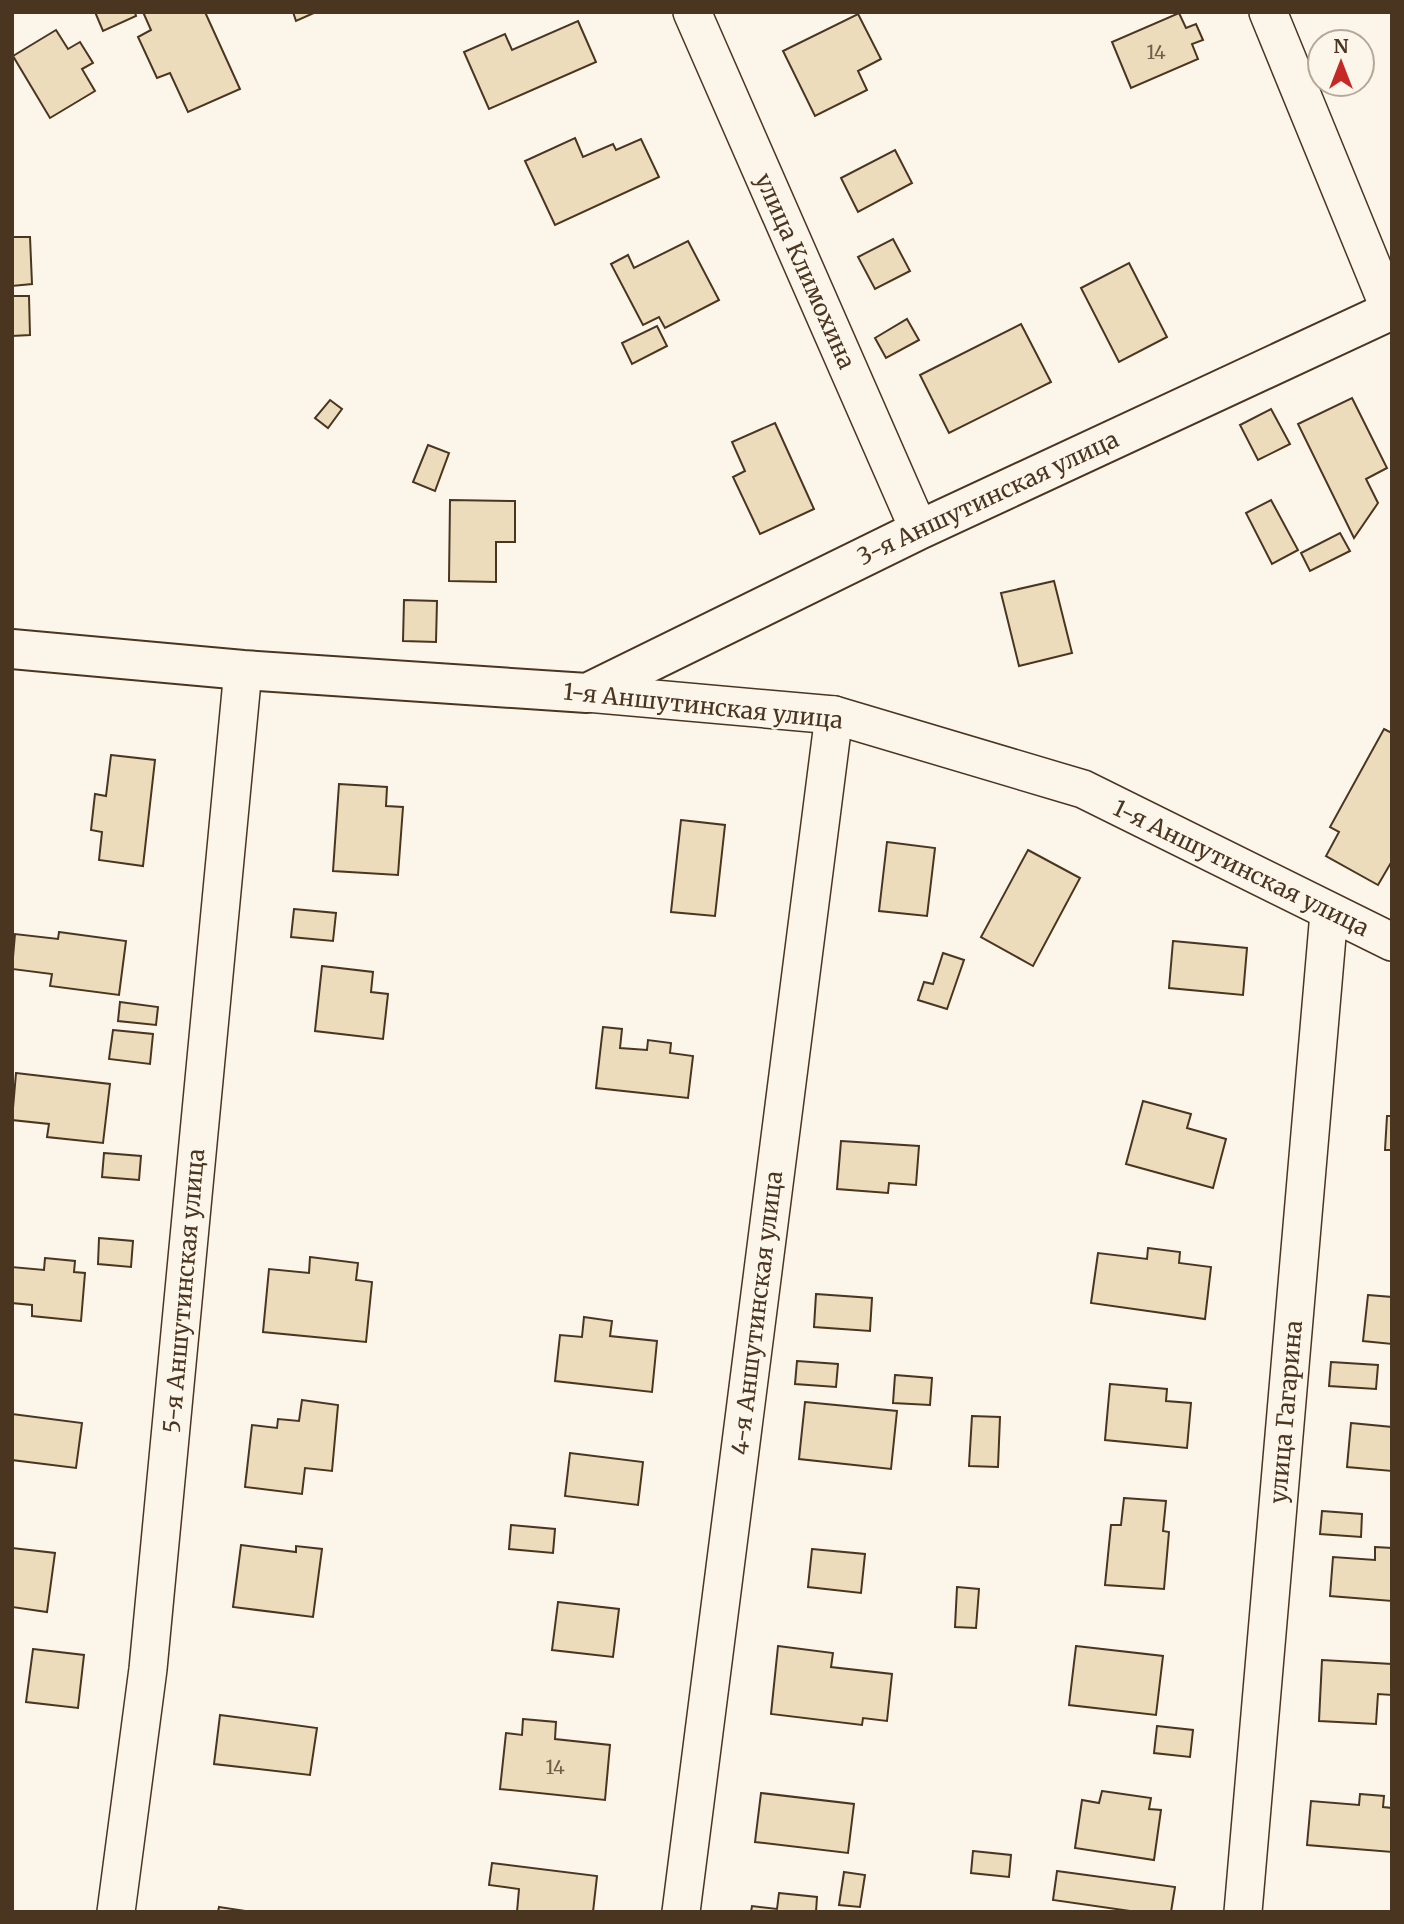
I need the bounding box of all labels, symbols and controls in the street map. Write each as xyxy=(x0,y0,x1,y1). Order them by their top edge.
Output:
north arrow xyxy=(1306,28,1376,98)
text: N xyxy=(1333,34,1349,58)
house number: 14 xyxy=(1146,40,1166,64)
street label: улица Климохина xyxy=(749,168,862,373)
street label: 3-я Аншутинская улица xyxy=(852,424,1123,571)
street label: 1-я Аншутинская улица xyxy=(562,676,844,735)
street label: 1-я Аншутинская улица xyxy=(1109,793,1374,942)
street label: 5-я Аншутинская улица xyxy=(157,1148,210,1434)
street label: 4-я Аншутинская улица xyxy=(725,1169,788,1457)
street label: улица Гагарина xyxy=(1263,1319,1308,1505)
house number: 14 xyxy=(545,1755,565,1779)

